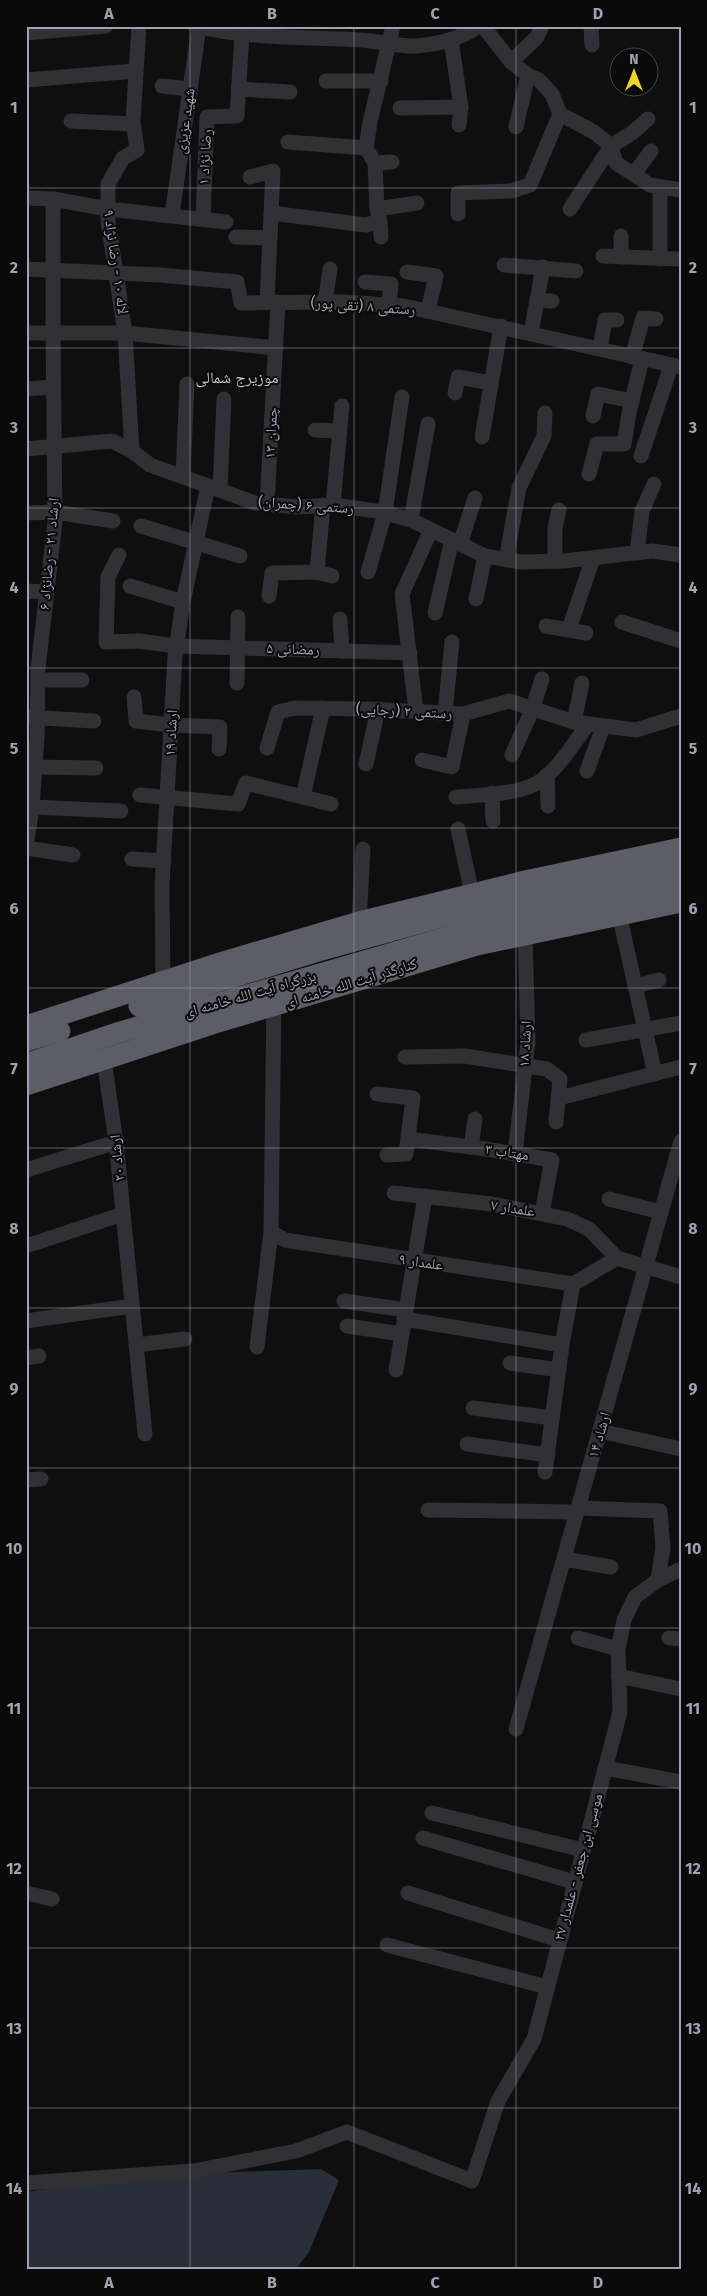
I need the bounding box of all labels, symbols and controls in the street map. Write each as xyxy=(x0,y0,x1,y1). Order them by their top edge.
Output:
text: A xyxy=(103,4,114,23)
text: B xyxy=(267,4,277,23)
text: C xyxy=(430,4,440,23)
text: D xyxy=(593,4,603,23)
north arrow xyxy=(610,48,660,98)
text: N xyxy=(629,51,639,68)
street label: شهید عزیزی xyxy=(171,87,200,155)
text: 1 xyxy=(10,98,18,117)
text: 1 xyxy=(689,98,697,117)
street label: رضا نژاد ۱ xyxy=(195,128,215,185)
street label: لاله ۱۰ - رضا نژاد ۹ xyxy=(100,209,132,315)
text: 2 xyxy=(10,258,18,277)
text: 2 xyxy=(689,258,697,277)
street label: رستمی ۸ (تقی پور) xyxy=(310,293,416,320)
district label: موزیرج شمالی xyxy=(196,368,278,388)
street label: چمران ۱۳ xyxy=(261,406,282,459)
text: 3 xyxy=(9,418,18,437)
text: 3 xyxy=(688,418,697,437)
street label: رستمی ۶ (چمران) xyxy=(257,493,355,518)
street label: ارشاد ۲۱ - رضانژاد ۶ xyxy=(35,497,63,611)
text: 4 xyxy=(9,578,19,597)
text: 4 xyxy=(688,578,698,597)
street label: رمضانی ۵ xyxy=(266,639,320,660)
street label: رستمی ۲ (رجایی) xyxy=(355,699,453,724)
street label: ارشاد ۱۹ xyxy=(161,709,181,757)
text: 5 xyxy=(10,739,19,758)
text: 5 xyxy=(689,739,698,758)
text: 6 xyxy=(9,899,19,918)
text: 6 xyxy=(688,899,698,918)
street label: کنارگذر آیت الله خامنه ای xyxy=(283,954,420,1013)
street label: بزرگراه آیت الله خامنه ای xyxy=(182,967,318,1022)
street label: ارشاد ۱۸ xyxy=(515,1020,535,1068)
text: 7 xyxy=(10,1059,18,1078)
text: 7 xyxy=(689,1059,697,1078)
street label: ارشاد ۲۰ xyxy=(106,1134,128,1182)
street label: مهتاب ۳ xyxy=(484,1140,530,1164)
street label: علمدار ۷ xyxy=(490,1196,537,1220)
text: 8 xyxy=(9,1219,19,1238)
text: 8 xyxy=(688,1219,698,1238)
street label: علمدار ۹ xyxy=(398,1250,445,1274)
text: 9 xyxy=(10,1379,19,1398)
text: 9 xyxy=(689,1379,698,1398)
street label: ارشاد ۱۴ xyxy=(584,1410,614,1460)
text: 10 xyxy=(6,1539,22,1558)
text: 10 xyxy=(685,1539,701,1558)
text: 11 xyxy=(7,1699,21,1718)
text: 11 xyxy=(686,1699,700,1718)
street label: موسی ابن جعفر - علمدار ۲۷ xyxy=(550,1791,607,1943)
text: 12 xyxy=(6,1859,22,1878)
text: 12 xyxy=(685,1859,701,1878)
text: 13 xyxy=(6,2019,22,2038)
text: 13 xyxy=(685,2019,701,2038)
text: 14 xyxy=(6,2179,22,2198)
text: 14 xyxy=(685,2179,701,2198)
text: A xyxy=(103,2273,114,2292)
text: B xyxy=(267,2273,277,2292)
text: C xyxy=(430,2273,440,2292)
text: D xyxy=(593,2273,603,2292)

